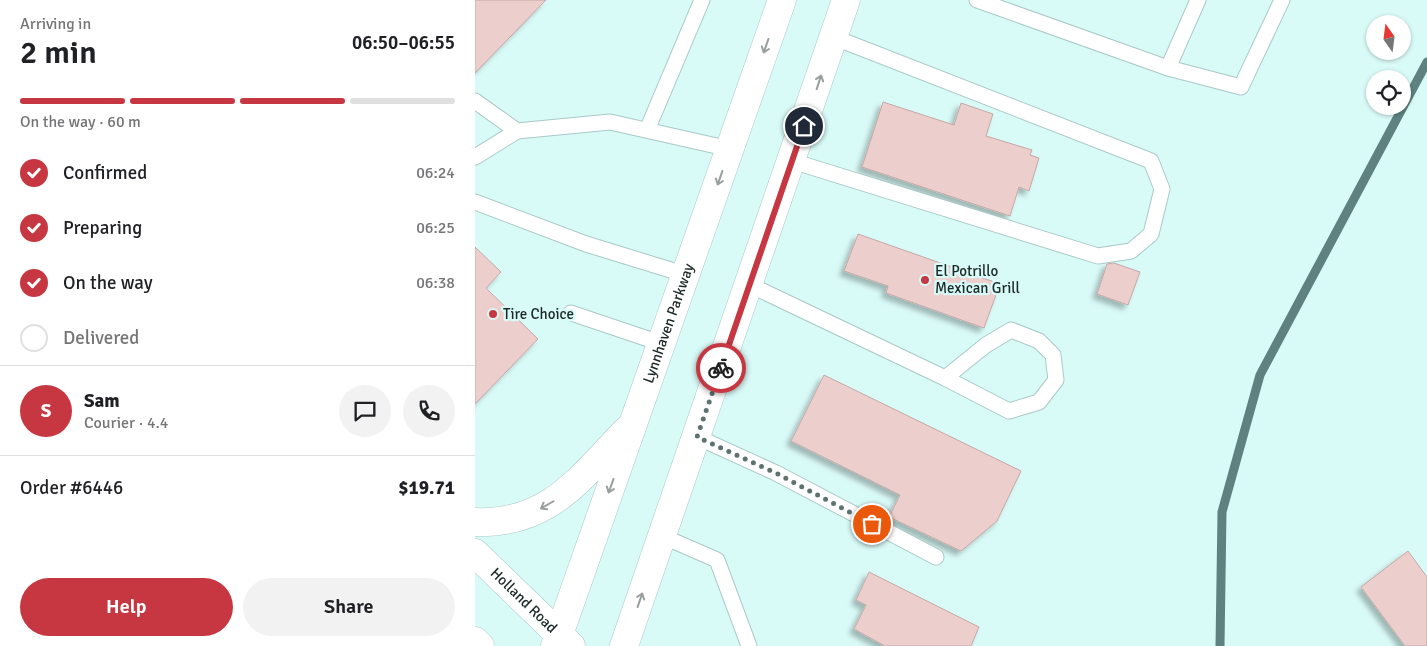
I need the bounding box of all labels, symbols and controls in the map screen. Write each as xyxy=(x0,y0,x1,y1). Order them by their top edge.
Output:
text: Arriving in xyxy=(20,14,91,34)
north arrow xyxy=(1366,15,1411,60)
map controls xyxy=(1366,15,1411,115)
text: 06:50–06:55 xyxy=(352,31,455,55)
text: 2 min xyxy=(20,33,97,72)
one-way arrow xyxy=(761,38,770,53)
button: locate xyxy=(1366,70,1411,115)
one-way arrow xyxy=(814,75,824,91)
pin xyxy=(783,105,825,147)
text: On the way · 60 m xyxy=(20,112,141,132)
icon: home xyxy=(790,112,818,140)
icon: check xyxy=(20,159,48,187)
text: Confirmed xyxy=(63,161,147,185)
text: 06:24 xyxy=(416,163,455,183)
one-way arrow xyxy=(715,170,724,186)
icon: check xyxy=(20,214,48,242)
text: Preparing xyxy=(63,216,142,240)
text: 06:25 xyxy=(416,218,455,238)
street label: Lynnhaven Parkway xyxy=(639,261,698,386)
place label: El Potrillo Mexican Grill xyxy=(935,262,1020,297)
icon: check xyxy=(20,269,48,297)
text: On the way xyxy=(63,271,153,295)
text: 06:38 xyxy=(416,273,455,293)
marker: El Potrillo Mexican Grill xyxy=(919,274,931,286)
place label: Tire Choice xyxy=(503,305,574,323)
marker: Tire Choice xyxy=(487,308,499,320)
text: Delivered xyxy=(63,326,139,350)
courier xyxy=(696,343,746,393)
icon: bike xyxy=(707,354,735,382)
button: chat xyxy=(339,385,391,437)
button: phone xyxy=(403,385,455,437)
text: Sam xyxy=(84,389,120,413)
text: S xyxy=(41,399,51,423)
text: Courier · 4.4 xyxy=(84,413,168,433)
text: Order #6446 xyxy=(20,476,123,500)
text: $19.71 xyxy=(398,476,455,500)
one-way arrow xyxy=(606,478,615,493)
one-way arrow xyxy=(541,500,555,510)
pin xyxy=(851,503,893,545)
icon: bag xyxy=(858,510,886,538)
street label: Holland Road xyxy=(487,564,561,637)
button: Help xyxy=(20,578,233,636)
button: Share xyxy=(243,578,455,636)
one-way arrow xyxy=(636,593,645,608)

